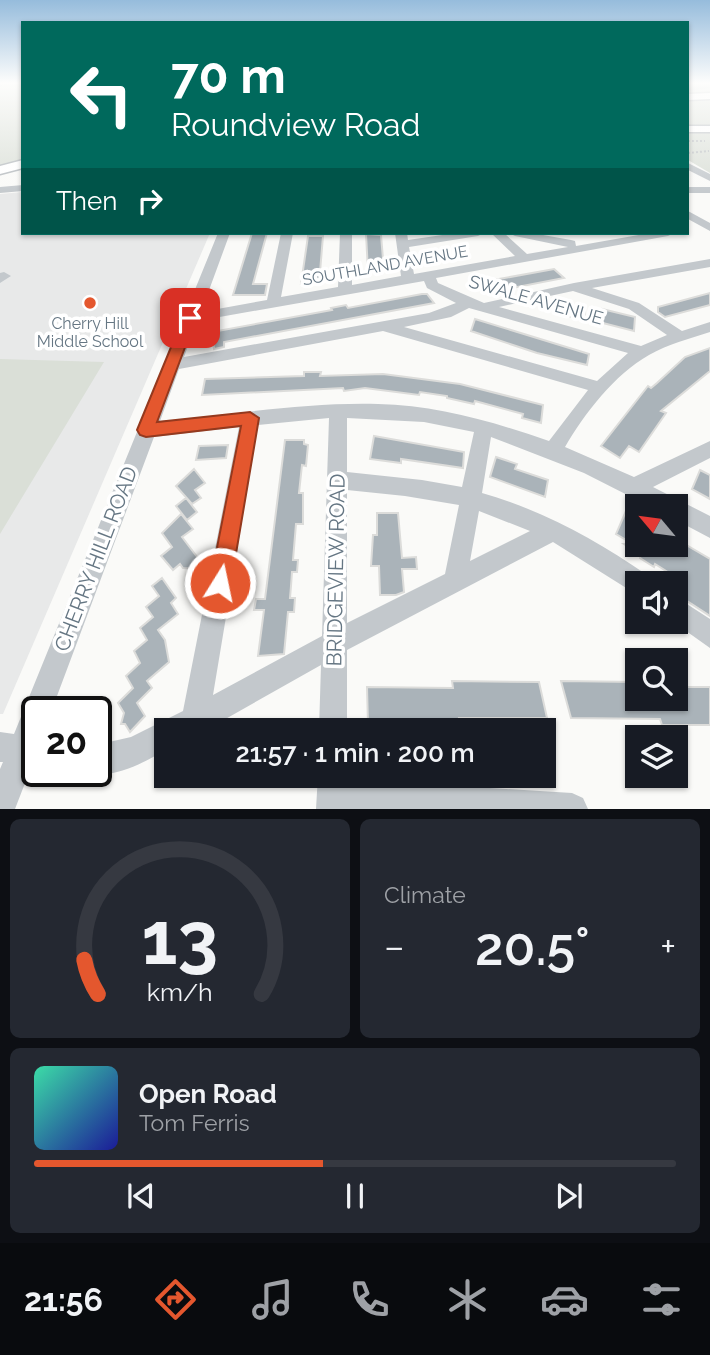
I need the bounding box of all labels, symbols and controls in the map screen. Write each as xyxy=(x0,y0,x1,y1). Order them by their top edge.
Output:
text: 70 m xyxy=(171,47,286,104)
icon: left xyxy=(56,49,147,140)
text: Roundview Road xyxy=(171,106,420,143)
icon: right xyxy=(131,182,169,220)
text: Then xyxy=(56,186,117,216)
street label: SOUTHLAND AVENUE xyxy=(301,242,469,289)
street label: SWALE AVENUE xyxy=(467,270,606,329)
pin xyxy=(160,288,220,348)
marker: Cherry Hill Middle School xyxy=(82,295,98,311)
icon: arrive xyxy=(171,299,209,337)
place label: Cherry Hill Middle School xyxy=(37,314,144,351)
street label: CHERRY HILL ROAD xyxy=(49,463,142,655)
street label: BRIDGEVIEW ROAD xyxy=(321,473,350,667)
north arrow xyxy=(625,494,688,556)
map controls xyxy=(625,494,688,788)
position arrow xyxy=(183,546,257,620)
button: sound xyxy=(625,571,688,634)
button: search xyxy=(625,648,688,711)
speed limit sign: 20 xyxy=(21,696,112,787)
button: layers xyxy=(625,725,688,788)
text: 21:57 · 1 min · 200 m xyxy=(236,738,474,768)
text: Climate xyxy=(384,881,466,908)
text: 13 xyxy=(142,897,218,982)
text: 20.5° xyxy=(475,916,590,977)
text: − xyxy=(384,924,404,969)
text: + xyxy=(660,924,676,969)
text: km/h xyxy=(147,977,213,1007)
text: Open Road xyxy=(139,1079,277,1109)
text: Tom Ferris xyxy=(139,1109,250,1136)
icon: previous xyxy=(122,1177,160,1215)
icon: pause xyxy=(336,1177,374,1215)
icon: next xyxy=(550,1177,588,1215)
icon: directions xyxy=(151,1275,200,1324)
icon: music xyxy=(248,1275,297,1324)
icon: phone xyxy=(345,1275,394,1324)
icon: climate xyxy=(443,1275,492,1324)
icon: car xyxy=(540,1275,589,1324)
icon: filters xyxy=(637,1275,686,1324)
text: 21:56 xyxy=(24,1281,103,1318)

